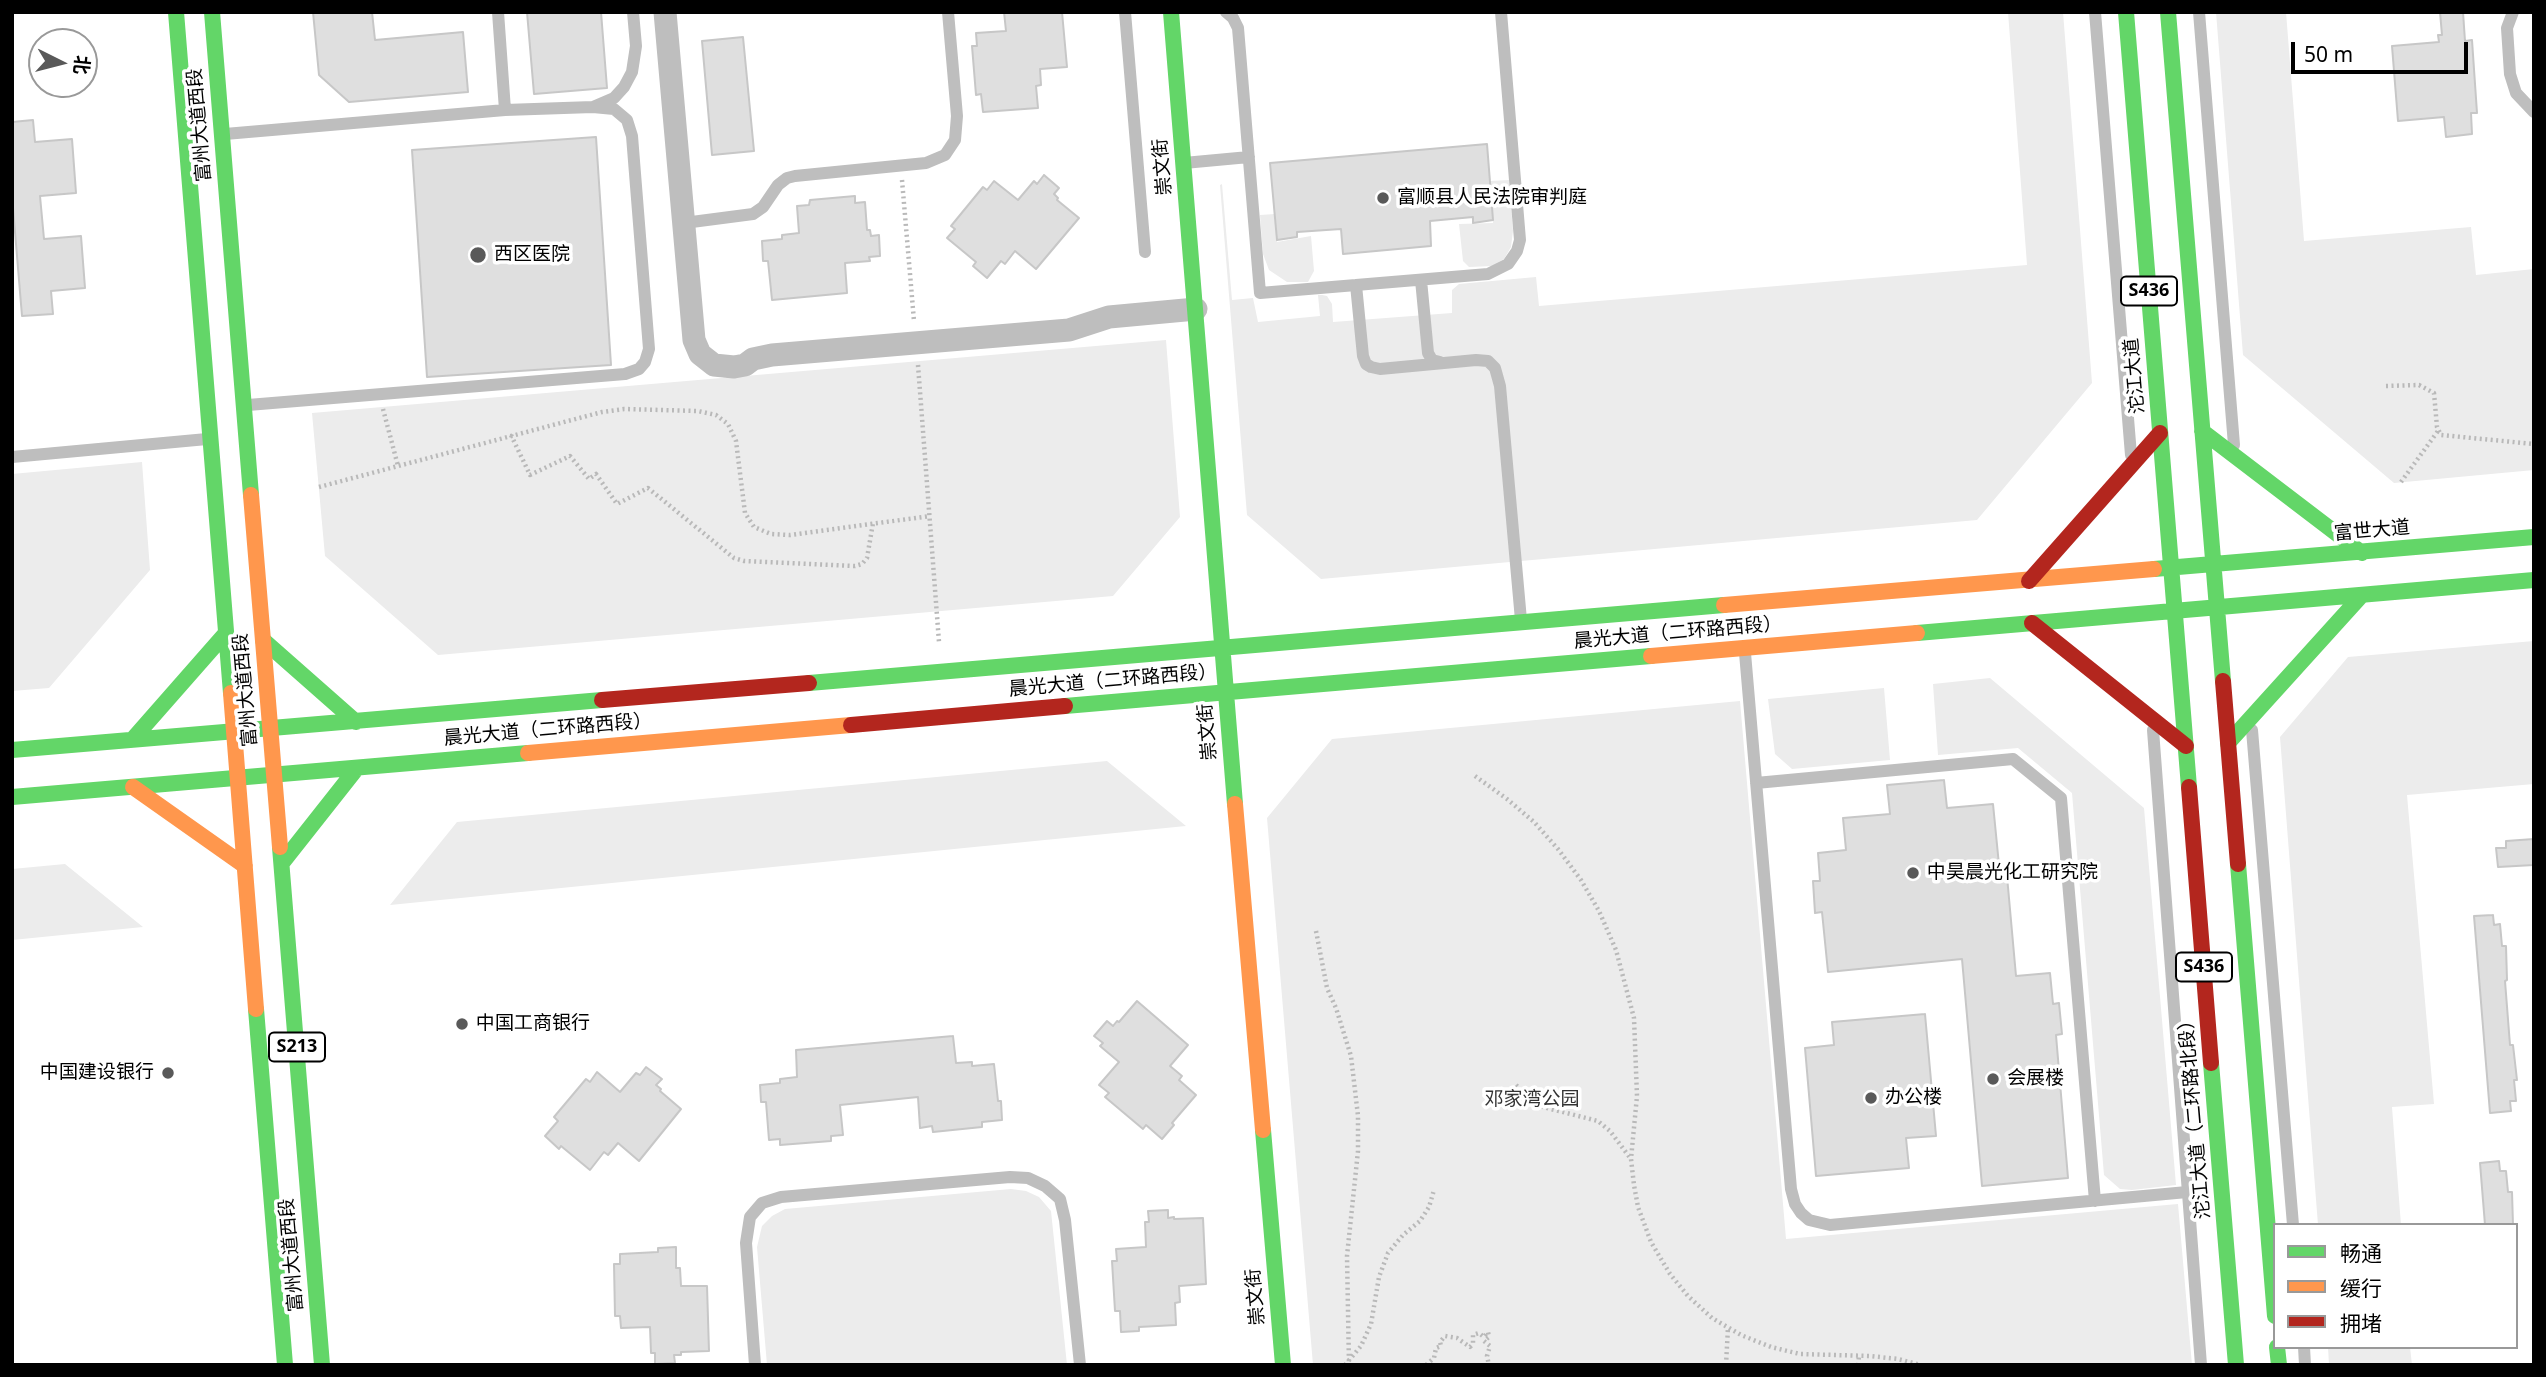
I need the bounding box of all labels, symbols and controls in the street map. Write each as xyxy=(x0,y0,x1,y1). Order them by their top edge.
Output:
north arrow xyxy=(28,28,98,98)
scale bar xyxy=(2294,28,2471,72)
text: 50 m xyxy=(2304,40,2353,68)
text: 北 xyxy=(68,54,96,76)
street label: 富州大道西段 xyxy=(184,67,216,183)
street label: 崇文街 xyxy=(1149,138,1177,196)
place label: 富顺县人民法院审判庭 xyxy=(1397,187,1587,209)
marker: 富顺县人民法院审判庭 xyxy=(1375,190,1391,206)
place label: 西区医院 xyxy=(494,244,570,266)
marker: 西区医院 xyxy=(468,245,488,265)
road number: S436 xyxy=(2121,276,2177,306)
street label: 沱江大道 xyxy=(2120,337,2150,415)
street label: 富世大道 xyxy=(2333,516,2411,546)
street label: 晨光大道（二环路西段） xyxy=(1573,613,1783,653)
street label: 富州大道西段 xyxy=(230,632,262,748)
street label: 晨光大道（二环路西段） xyxy=(1008,661,1218,701)
street label: 崇文街 xyxy=(1194,703,1222,761)
street label: 晨光大道（二环路西段） xyxy=(443,710,653,750)
place label: 中昊晨光化工研究院 xyxy=(1927,862,2098,884)
marker: 中昊晨光化工研究院 xyxy=(1905,865,1921,881)
road number: S436 xyxy=(2176,952,2232,982)
street label: 沱江大道（二环路北段） xyxy=(2175,1010,2215,1220)
place label: 中国工商银行 xyxy=(476,1013,590,1035)
marker: 中国工商银行 xyxy=(454,1016,470,1032)
road number: S213 xyxy=(269,1032,325,1062)
place label: 中国建设银行 xyxy=(40,1062,154,1084)
marker: 中国建设银行 xyxy=(160,1065,176,1081)
place label: 会展楼 xyxy=(2007,1068,2064,1090)
marker: 会展楼 xyxy=(1985,1071,2001,1087)
place label: 办公楼 xyxy=(1885,1087,1942,1109)
park label: 邓家湾公园 xyxy=(1485,1089,1579,1111)
marker: 办公楼 xyxy=(1863,1090,1879,1106)
street label: 富州大道西段 xyxy=(276,1197,308,1313)
legend xyxy=(2273,1223,2518,1349)
text: 畅通 xyxy=(2340,1239,2382,1267)
street label: 崇文街 xyxy=(1242,1268,1270,1326)
text: 缓行 xyxy=(2340,1274,2382,1302)
text: 拥堵 xyxy=(2340,1309,2382,1337)

